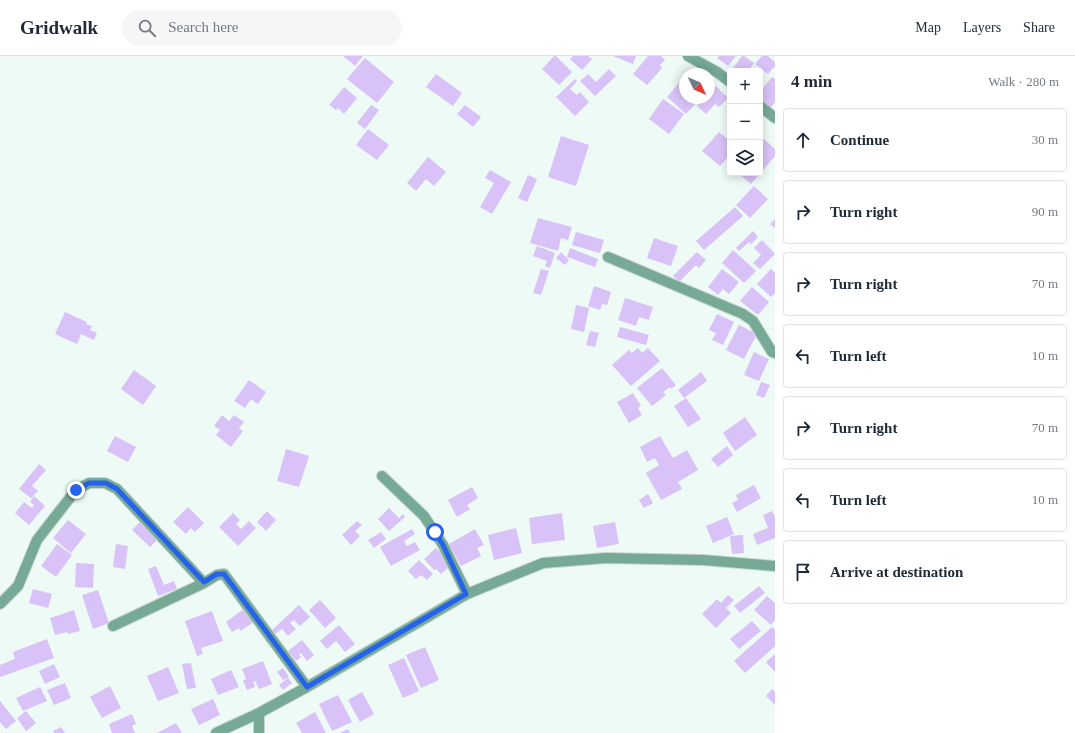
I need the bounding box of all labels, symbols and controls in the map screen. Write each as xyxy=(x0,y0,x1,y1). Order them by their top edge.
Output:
search box xyxy=(122,10,402,46)
text: Gridwalk xyxy=(20,17,98,38)
icon: search xyxy=(136,17,158,39)
text: Search here xyxy=(168,19,239,35)
text: Map xyxy=(915,20,941,35)
text: Layers xyxy=(963,20,1001,35)
text: Share xyxy=(1023,20,1055,35)
north arrow xyxy=(679,68,715,104)
map controls xyxy=(727,68,763,176)
button: + xyxy=(727,68,763,104)
text: 4 min xyxy=(791,72,832,91)
text: Walk · 280 m xyxy=(988,74,1059,89)
button: − xyxy=(727,104,763,140)
icon: ahead xyxy=(792,129,814,151)
text: Continue xyxy=(830,132,889,148)
text: 30 m xyxy=(1032,132,1058,147)
button: layers xyxy=(727,140,763,176)
icon: right xyxy=(792,201,814,223)
text: Turn right xyxy=(830,204,897,220)
text: 90 m xyxy=(1032,204,1058,219)
icon: right xyxy=(792,273,814,295)
text: Turn right xyxy=(830,276,897,292)
text: 70 m xyxy=(1032,276,1058,291)
icon: left xyxy=(792,345,814,367)
text: Turn left xyxy=(830,348,887,364)
text: 10 m xyxy=(1032,348,1058,363)
icon: right xyxy=(792,417,814,439)
text: Turn right xyxy=(830,420,897,436)
text: 70 m xyxy=(1032,420,1058,435)
route end xyxy=(67,481,85,499)
icon: left xyxy=(792,489,814,511)
text: Turn left xyxy=(830,492,887,508)
text: 10 m xyxy=(1032,492,1058,507)
route start xyxy=(426,523,444,541)
icon: arrive xyxy=(792,561,814,583)
text: Arrive at destination xyxy=(830,564,963,580)

